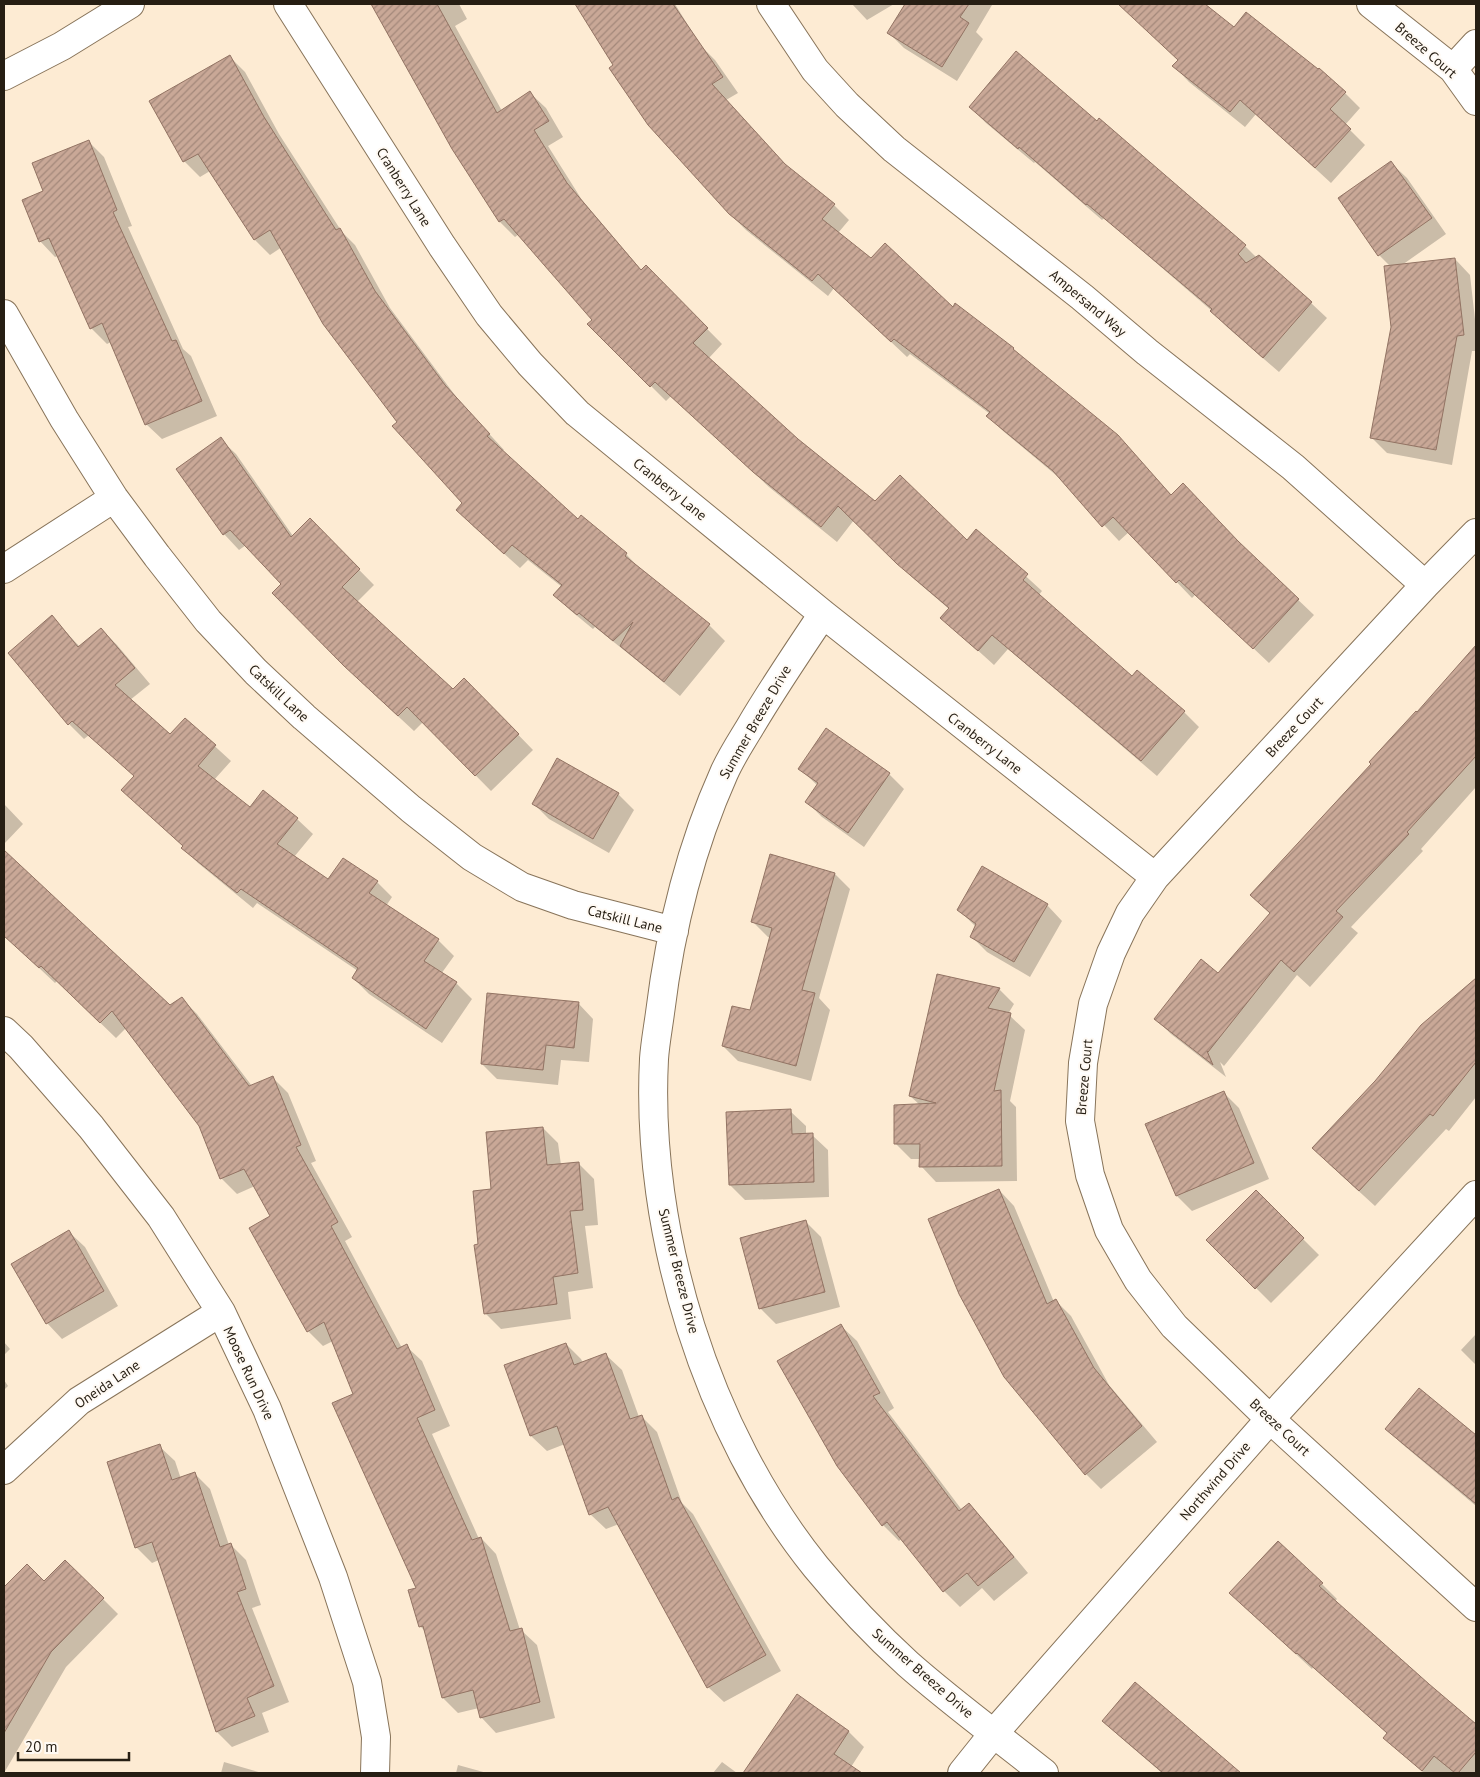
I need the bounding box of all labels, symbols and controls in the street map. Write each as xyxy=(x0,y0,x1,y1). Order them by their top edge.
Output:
street label: Breeze Court xyxy=(1391,18,1461,82)
street label: Cranberry Lane xyxy=(373,144,435,230)
street label: Ampersand Way xyxy=(1046,266,1131,341)
street label: Cranberry Lane xyxy=(629,454,711,524)
street label: Catskill Lane xyxy=(245,660,313,726)
street label: Summer Breeze Drive xyxy=(715,662,795,782)
street label: Breeze Court xyxy=(1261,693,1327,761)
street label: Cranberry Lane xyxy=(944,708,1026,778)
street label: Catskill Lane xyxy=(586,901,664,937)
street label: Breeze Court xyxy=(1072,1038,1096,1116)
street label: Summer Breeze Drive xyxy=(655,1207,703,1335)
street label: Moose Run Drive xyxy=(219,1323,279,1423)
street label: Oneida Lane xyxy=(71,1356,143,1412)
street label: Breeze Court xyxy=(1246,1394,1314,1460)
street label: Northwind Drive xyxy=(1176,1438,1254,1524)
street label: Summer Breeze Drive xyxy=(869,1624,977,1722)
scale bar xyxy=(18,1730,129,1762)
text: 20 m xyxy=(25,1737,58,1756)

